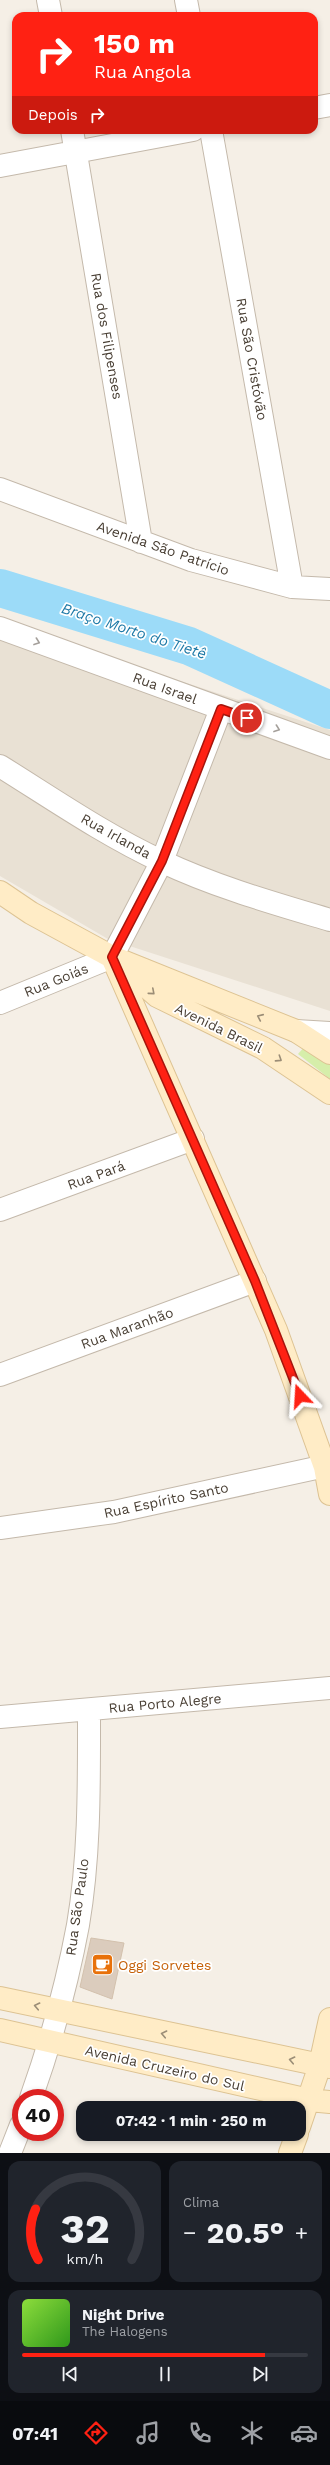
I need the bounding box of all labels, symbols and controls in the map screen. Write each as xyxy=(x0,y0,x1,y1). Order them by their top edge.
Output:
text: 150 m xyxy=(94,27,175,60)
icon: right xyxy=(28,28,80,80)
text: Rua Angola xyxy=(94,61,191,82)
icon: right xyxy=(86,104,108,126)
text: Depois xyxy=(28,106,78,124)
street label: Rua dos Filipenses xyxy=(88,272,126,400)
street label: Rua São Cristóvão xyxy=(233,296,271,422)
street label: Avenida São Patrício xyxy=(95,518,231,578)
water label: Braço Morto do Tietê xyxy=(59,599,209,663)
one-way arrow xyxy=(33,637,40,646)
street label: Rua Israel xyxy=(131,669,200,707)
pin xyxy=(230,701,264,735)
icon: arrive xyxy=(236,707,258,729)
one-way arrow xyxy=(274,724,281,732)
street label: Rua Irlanda xyxy=(78,810,154,862)
street label: Rua Goiás xyxy=(22,960,90,1000)
one-way arrow xyxy=(147,987,155,994)
street label: Avenida Brasil xyxy=(173,1000,266,1056)
one-way arrow xyxy=(257,1014,264,1022)
one-way arrow xyxy=(275,1054,282,1062)
street label: Rua Pará xyxy=(65,1157,127,1193)
street label: Rua Maranhão xyxy=(79,1304,175,1352)
position arrow xyxy=(279,1375,321,1417)
street label: Rua Espírito Santo xyxy=(102,1479,230,1521)
street label: Rua Porto Alegre xyxy=(108,1690,222,1716)
street label: Rua São Paulo xyxy=(62,1857,92,1957)
cafe icon: Oggi Sorvetes xyxy=(89,1952,115,1978)
place label: Oggi Sorvetes xyxy=(118,1957,211,1973)
one-way arrow xyxy=(34,2002,40,2010)
one-way arrow xyxy=(161,2030,167,2038)
street label: Avenida Cruzeiro do Sul xyxy=(84,2042,247,2094)
one-way arrow xyxy=(289,2056,295,2064)
speed limit sign: 40 xyxy=(12,2089,64,2141)
text: 07:42 · 1 min · 250 m xyxy=(116,2112,266,2130)
text: Clima xyxy=(183,2195,219,2210)
text: 32 xyxy=(60,2203,109,2252)
text: 20.5° xyxy=(207,2215,284,2250)
text: − xyxy=(183,2220,196,2245)
text: + xyxy=(295,2220,308,2245)
text: km/h xyxy=(66,2250,103,2266)
text: Night Drive xyxy=(82,2306,165,2324)
text: The Halogens xyxy=(82,2324,168,2339)
icon: previous xyxy=(59,2363,81,2385)
icon: pause xyxy=(154,2363,176,2385)
icon: next xyxy=(249,2363,271,2385)
icon: directions xyxy=(82,2419,110,2447)
icon: music xyxy=(134,2419,162,2447)
icon: phone xyxy=(186,2419,214,2447)
icon: climate xyxy=(238,2419,266,2447)
icon: car xyxy=(290,2419,318,2447)
text: 07:41 xyxy=(12,2423,58,2444)

